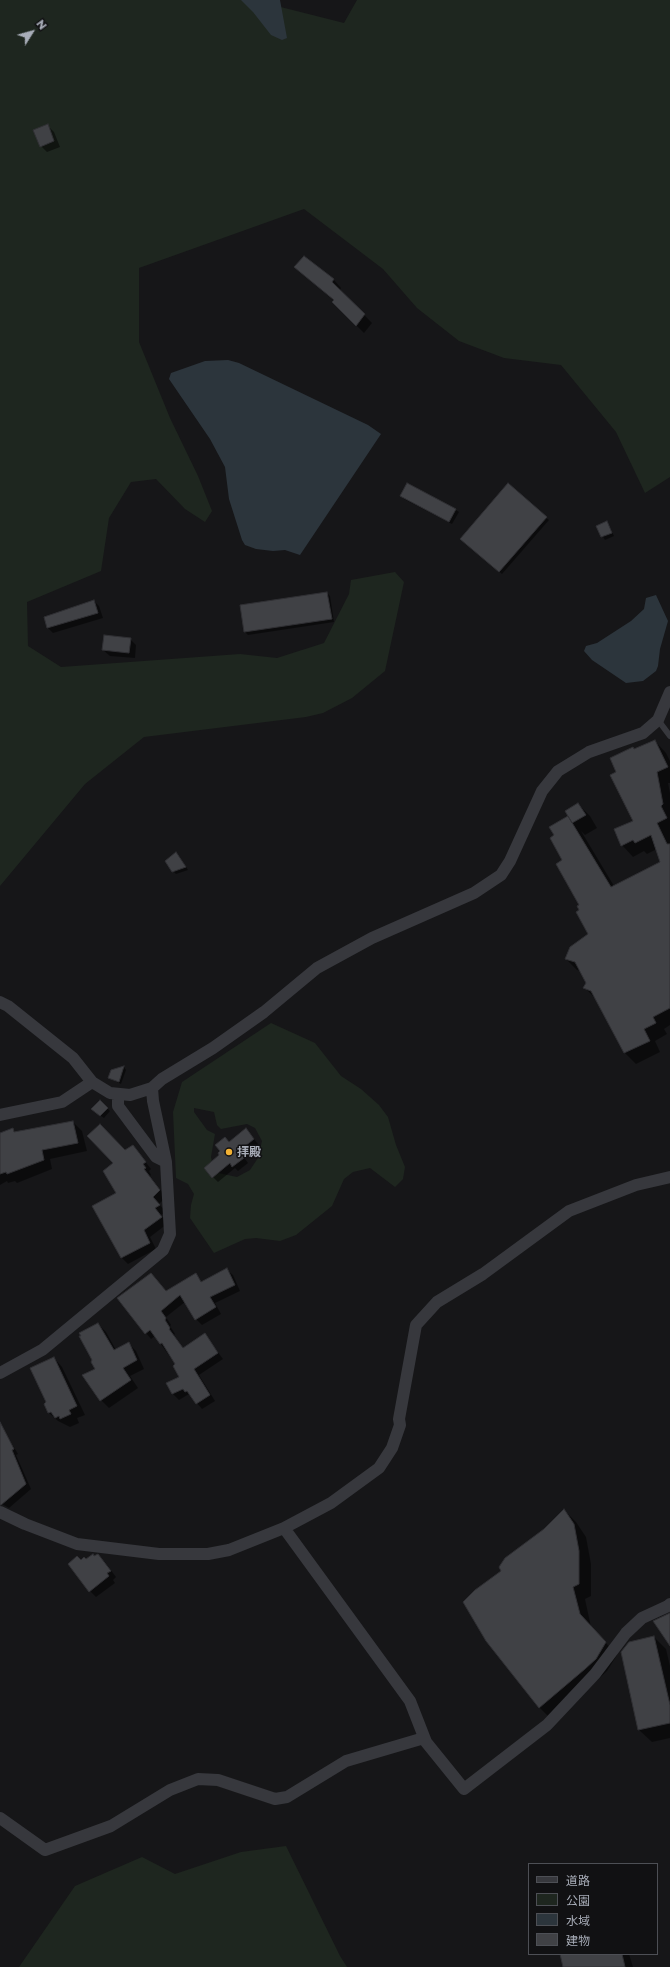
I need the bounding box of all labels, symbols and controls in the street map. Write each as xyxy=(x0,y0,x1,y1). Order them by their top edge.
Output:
north arrow xyxy=(12,12,52,52)
text: N xyxy=(33,17,50,33)
place label: 拝殿 xyxy=(237,1145,261,1159)
marker: 拝殿 xyxy=(224,1147,234,1157)
legend xyxy=(528,1863,658,1955)
text: 道路 xyxy=(566,1873,590,1888)
text: 公園 xyxy=(566,1893,590,1908)
text: 水域 xyxy=(566,1913,590,1928)
text: 建物 xyxy=(566,1933,590,1948)

